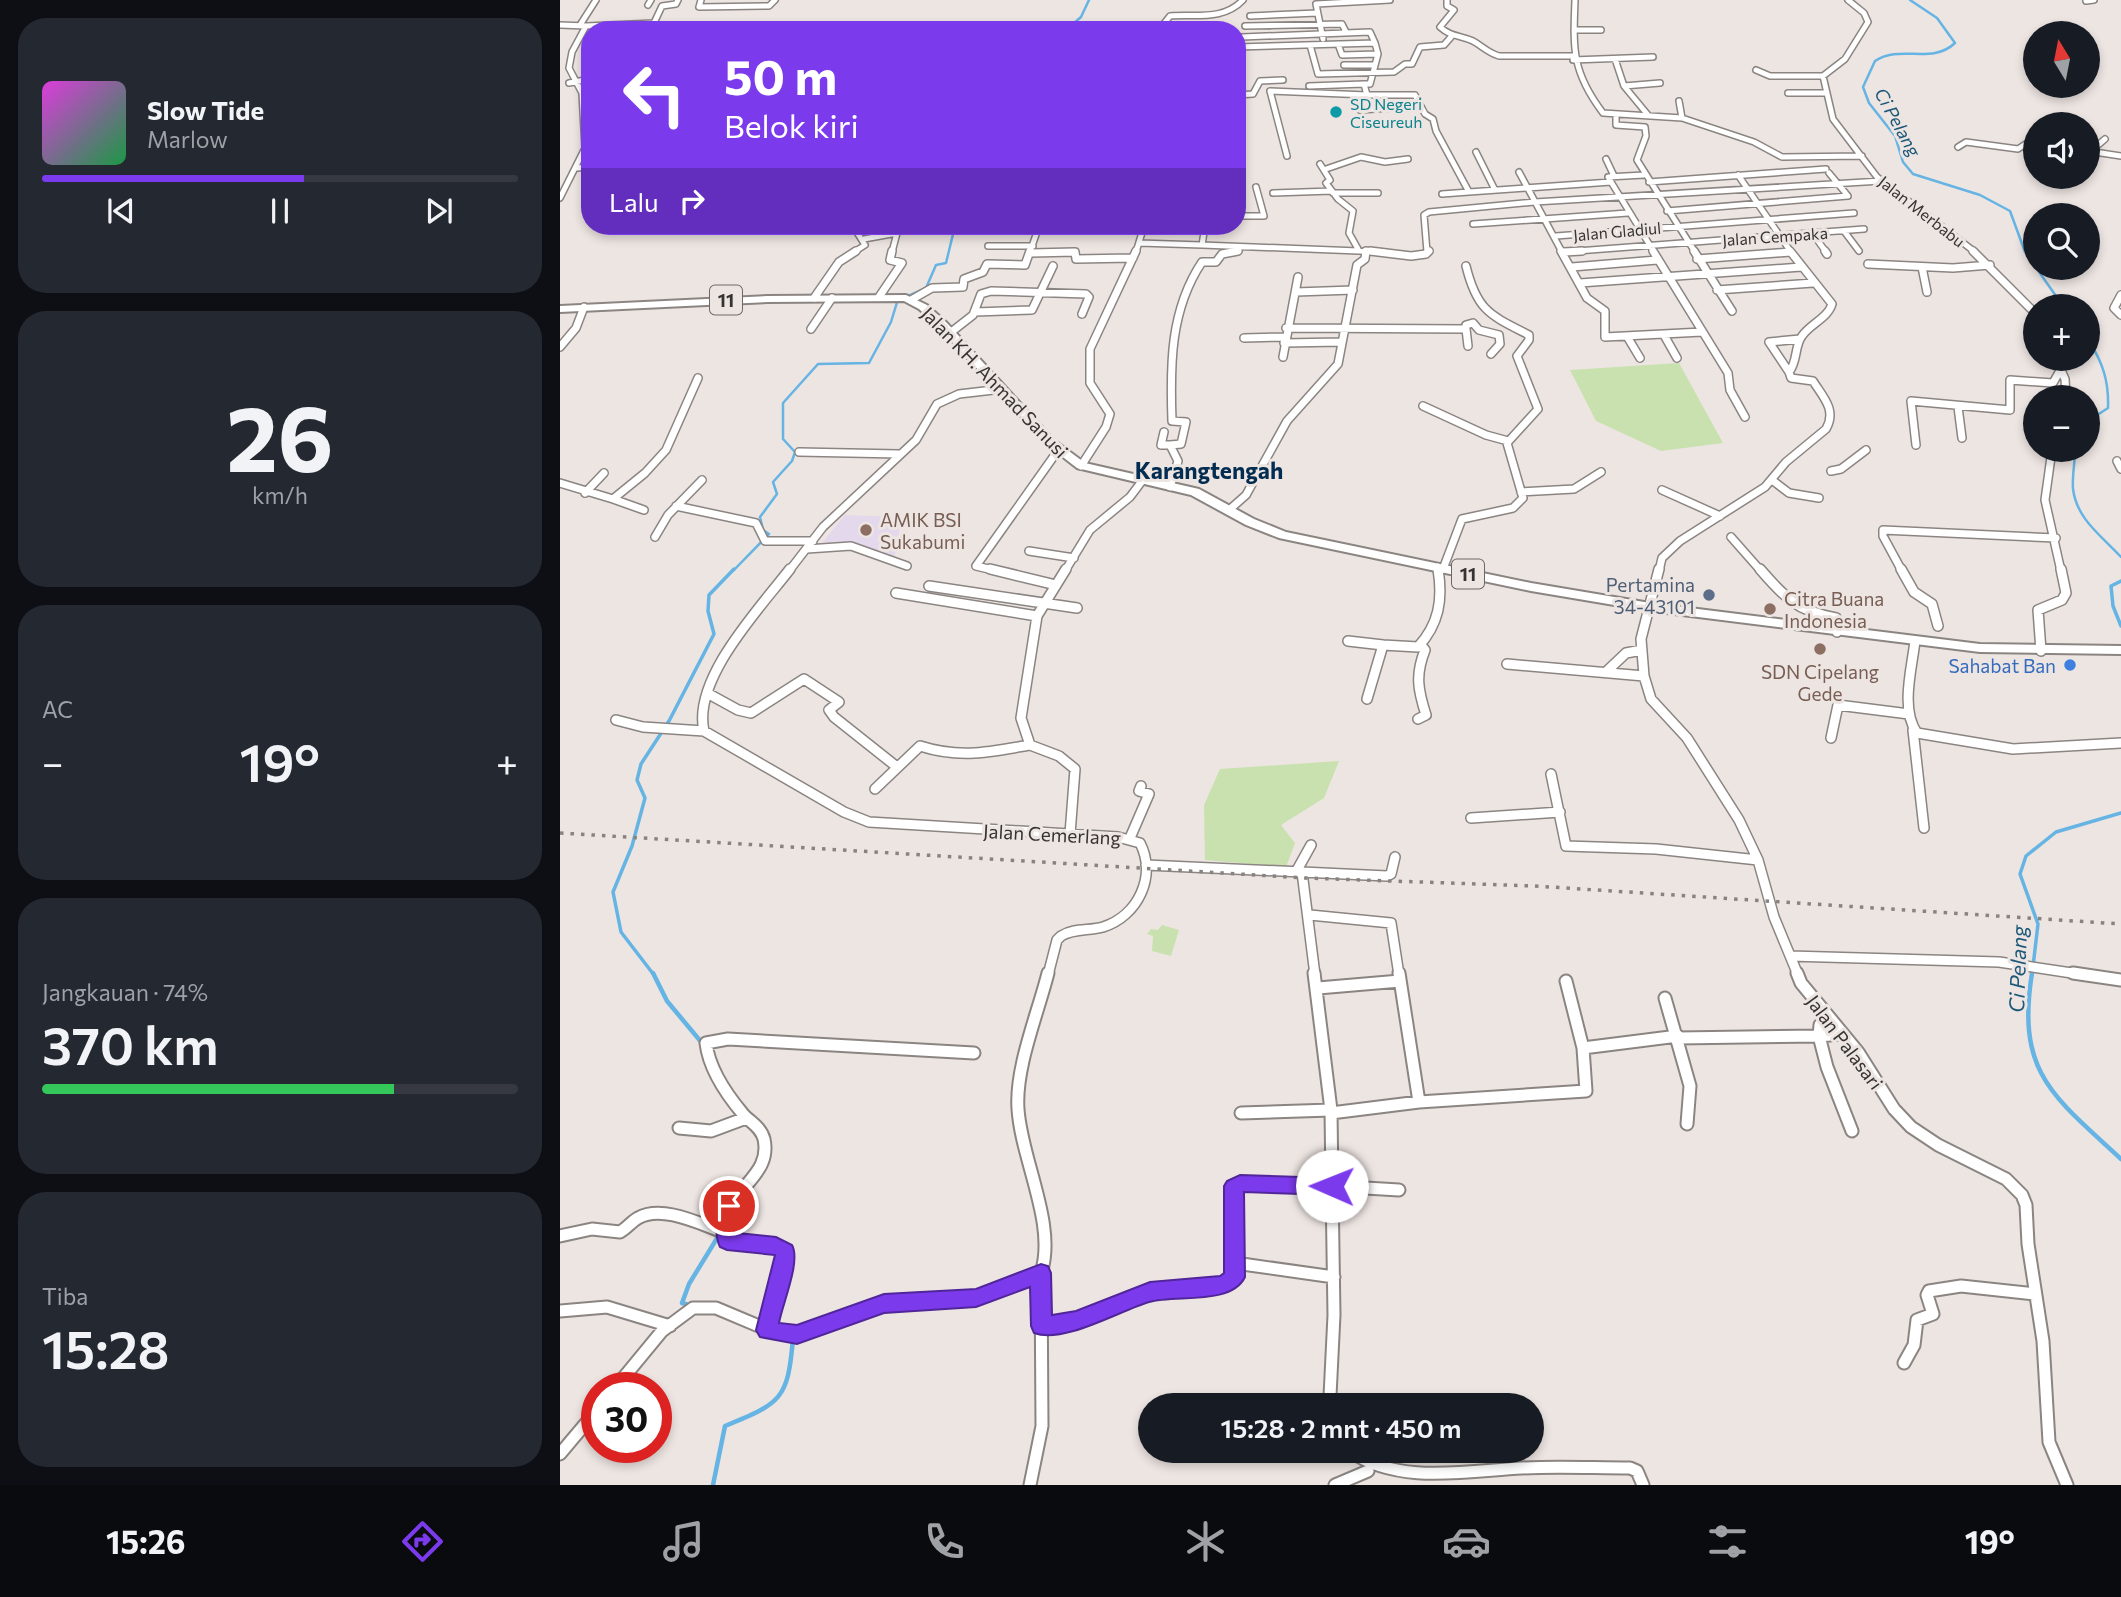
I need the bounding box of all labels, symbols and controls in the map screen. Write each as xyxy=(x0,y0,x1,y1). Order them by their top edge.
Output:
north arrow xyxy=(2023,21,2100,98)
map controls xyxy=(2023,21,2100,462)
text: 50 m xyxy=(724,45,837,105)
icon: left xyxy=(609,49,700,140)
water label: Ci Pelang xyxy=(1870,84,1926,161)
text: Slow Tide xyxy=(147,94,264,125)
place label: SD Negeri Ciseureuh xyxy=(1350,94,1422,131)
marker: SD Negeri Ciseureuh xyxy=(1328,104,1344,120)
text: Belok kiri xyxy=(724,105,859,145)
button: sound xyxy=(2023,112,2100,189)
text: Marlow xyxy=(147,125,228,153)
street label: Jalan Merbabu xyxy=(1875,171,1969,251)
icon: right xyxy=(673,182,711,220)
text: Lalu xyxy=(609,186,659,217)
icon: previous xyxy=(102,192,140,230)
icon: pause xyxy=(261,192,299,230)
icon: next xyxy=(420,192,458,230)
button: search xyxy=(2023,203,2100,280)
street label: Jalan Gladiul xyxy=(1572,218,1662,244)
street label: Jalan Cempaka xyxy=(1722,223,1828,249)
road number: 11 xyxy=(710,286,742,314)
button: + xyxy=(2023,294,2100,371)
street label: Jalan KH. Ahmad Sanusi xyxy=(917,302,1073,462)
text: 26 xyxy=(226,379,334,491)
button: − xyxy=(2023,385,2100,462)
district label: Karangtengah xyxy=(1135,456,1283,484)
text: km/h xyxy=(252,481,308,509)
place label: AMIK BSI Sukabumi xyxy=(880,508,965,553)
marker: AMIK BSI Sukabumi xyxy=(858,522,874,538)
road number: 11 xyxy=(1452,560,1484,588)
place label: Pertamina 34-43101 xyxy=(1606,573,1695,618)
marker: Pertamina 34-43101 xyxy=(1701,587,1717,603)
place label: Citra Buana Indonesia xyxy=(1784,587,1884,632)
marker: Citra Buana Indonesia xyxy=(1762,601,1778,617)
marker: SDN Cipelang Gede xyxy=(1812,641,1828,657)
place label: Sahabat Ban xyxy=(1948,654,2056,677)
marker: Sahabat Ban xyxy=(2062,657,2078,673)
place label: SDN Cipelang Gede xyxy=(1761,660,1879,705)
text: AC xyxy=(42,695,73,723)
text: 19° xyxy=(239,729,320,793)
text: − xyxy=(42,738,64,785)
text: + xyxy=(496,738,518,785)
street label: Jalan Cemerlang xyxy=(983,819,1121,849)
water label: Ci Pelang xyxy=(2003,923,2031,1013)
text: Jangkauan · 74% xyxy=(42,978,208,1006)
street label: Jalan Palasari xyxy=(1802,990,1888,1094)
text: 370 km xyxy=(42,1012,219,1076)
position arrow xyxy=(1295,1149,1369,1223)
pin xyxy=(699,1176,759,1236)
icon: arrive xyxy=(710,1187,748,1225)
text: Tiba xyxy=(42,1282,88,1310)
text: 15:28 xyxy=(42,1316,170,1380)
speed limit sign: 30 xyxy=(581,1372,672,1463)
text: 15:28 · 2 mnt · 450 m xyxy=(1221,1412,1461,1443)
icon: directions xyxy=(398,1517,447,1566)
icon: music xyxy=(659,1517,708,1566)
icon: phone xyxy=(920,1517,969,1566)
icon: climate xyxy=(1181,1517,1230,1566)
icon: car xyxy=(1442,1517,1491,1566)
icon: filters xyxy=(1703,1517,1752,1566)
text: 15:26 xyxy=(106,1521,185,1561)
text: 19° xyxy=(1965,1521,2015,1561)

